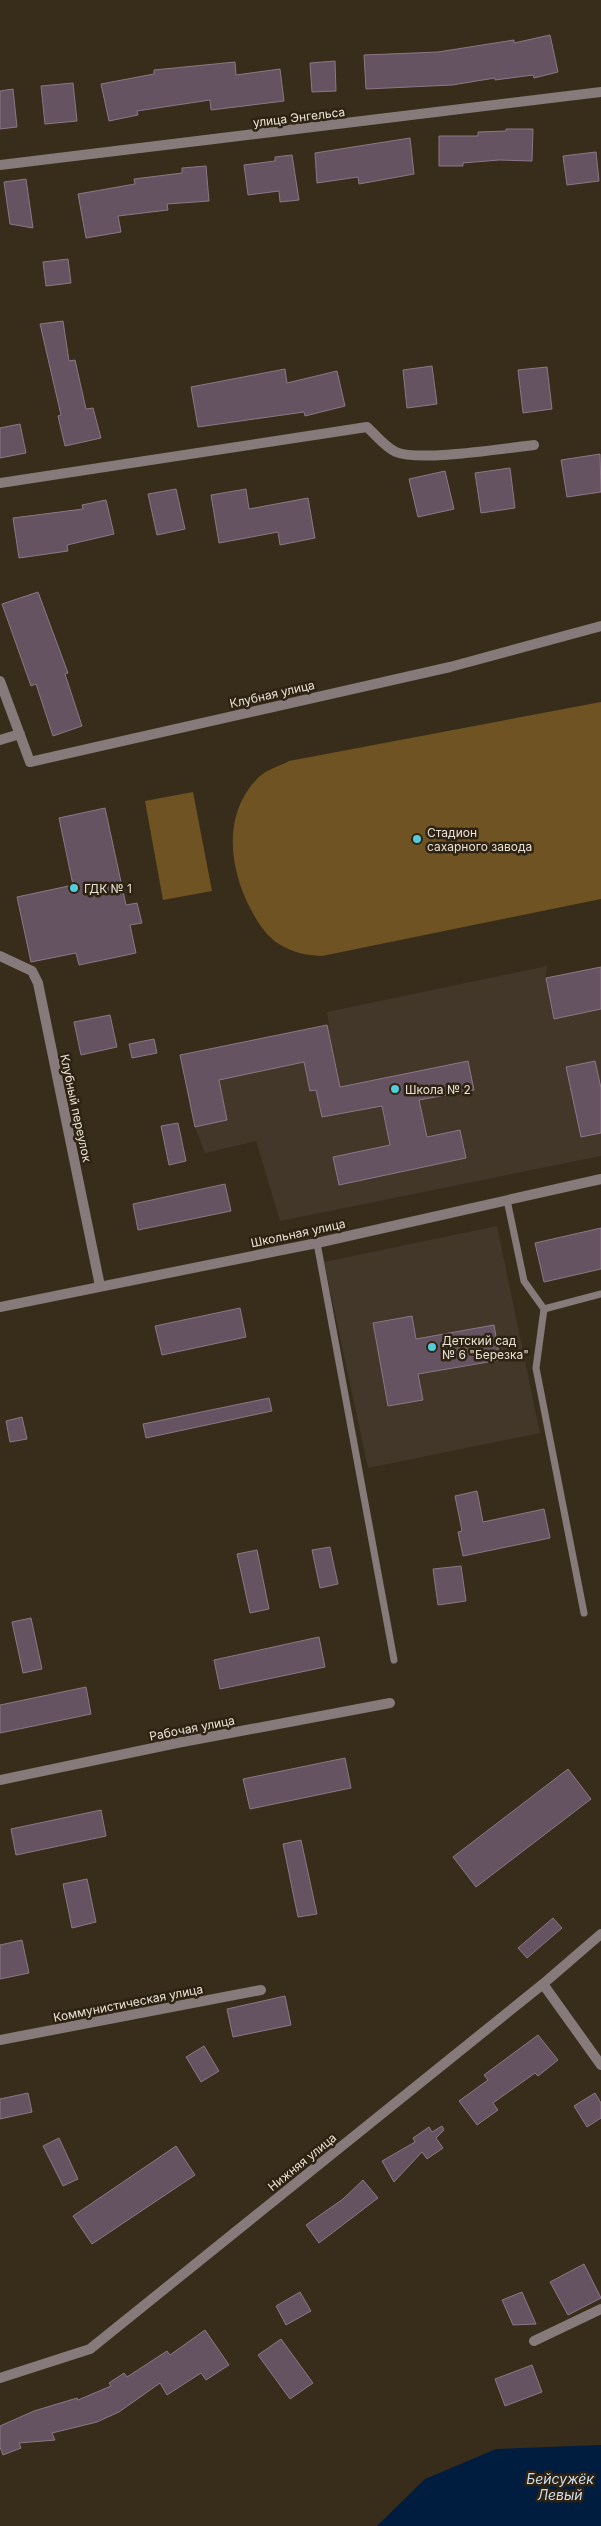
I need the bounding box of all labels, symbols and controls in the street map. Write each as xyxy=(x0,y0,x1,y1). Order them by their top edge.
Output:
street label: улица Энгельса xyxy=(252,104,346,130)
street label: Клубная улица xyxy=(228,677,316,711)
place label: Стадион сахарного завода xyxy=(427,825,532,854)
marker: Стадион сахарного завода xyxy=(411,833,423,845)
place label: ГДК № 1 xyxy=(84,881,132,896)
marker: ГДК № 1 xyxy=(68,882,80,894)
street label: Клубный переулок xyxy=(57,1053,95,1164)
place label: Школа № 2 xyxy=(405,1082,471,1097)
marker: Школа № 2 xyxy=(389,1083,401,1095)
street label: Школьная улица xyxy=(249,1216,347,1250)
place label: Детский сад № 6 "Березка" xyxy=(442,1333,529,1362)
marker: Детский сад № 6 "Березка" xyxy=(426,1341,438,1353)
street label: Рабочая улица xyxy=(148,1712,236,1744)
street label: Коммунистическая улица xyxy=(52,1981,204,2025)
street label: Нижняя улица xyxy=(265,2130,339,2194)
water label: Бейсужёк Левый xyxy=(526,2470,594,2503)

